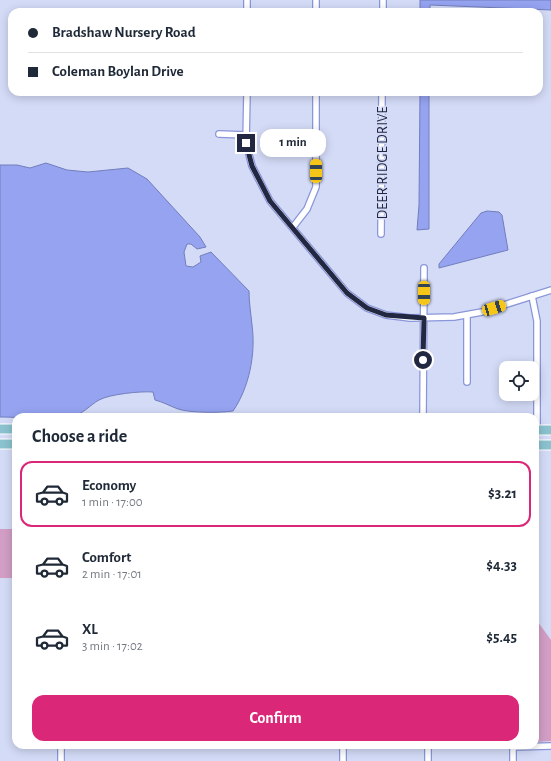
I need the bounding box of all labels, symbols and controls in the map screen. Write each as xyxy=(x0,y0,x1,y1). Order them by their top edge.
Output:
text: Bradshaw Nursery Road xyxy=(52,25,196,40)
text: Coleman Boylan Drive xyxy=(52,64,184,79)
street label: DEER RIDGE DRIVE xyxy=(375,106,390,220)
callout: 1 min xyxy=(260,129,326,157)
route end xyxy=(237,134,255,152)
text: 1 min xyxy=(279,136,307,149)
car xyxy=(310,159,322,183)
car xyxy=(418,281,430,305)
car xyxy=(481,299,507,317)
route start xyxy=(414,351,432,369)
map controls xyxy=(499,361,539,401)
button: locate xyxy=(499,361,539,401)
text: Choose a ride xyxy=(32,428,127,446)
icon: car xyxy=(34,476,70,512)
text: Economy xyxy=(82,478,136,493)
text: $3.21 xyxy=(488,486,517,501)
text: 1 min · 17:00 xyxy=(82,496,143,509)
icon: car xyxy=(34,548,70,584)
text: Comfort xyxy=(82,550,131,565)
text: $4.33 xyxy=(486,558,517,573)
text: 2 min · 17:01 xyxy=(82,568,142,581)
icon: car xyxy=(34,620,70,656)
text: XL xyxy=(82,622,98,637)
text: $5.45 xyxy=(486,630,517,645)
text: 3 min · 17:02 xyxy=(82,640,143,653)
button: Confirm xyxy=(32,695,519,741)

